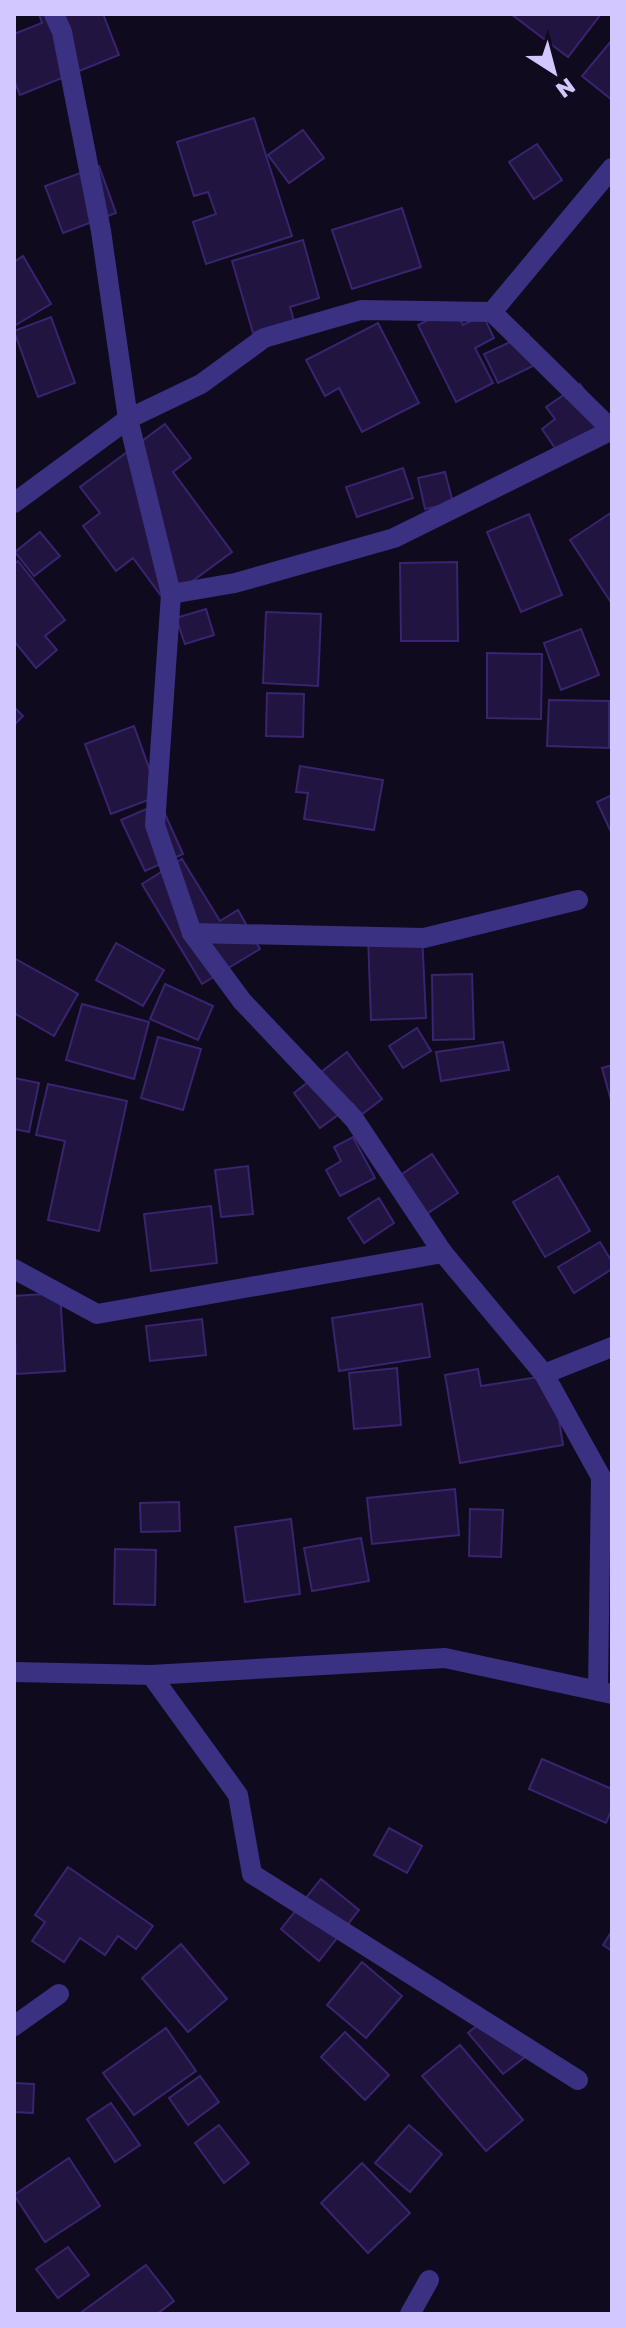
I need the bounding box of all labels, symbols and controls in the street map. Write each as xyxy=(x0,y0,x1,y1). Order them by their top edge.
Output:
north arrow xyxy=(514,32,594,112)
text: N xyxy=(551,73,581,104)

